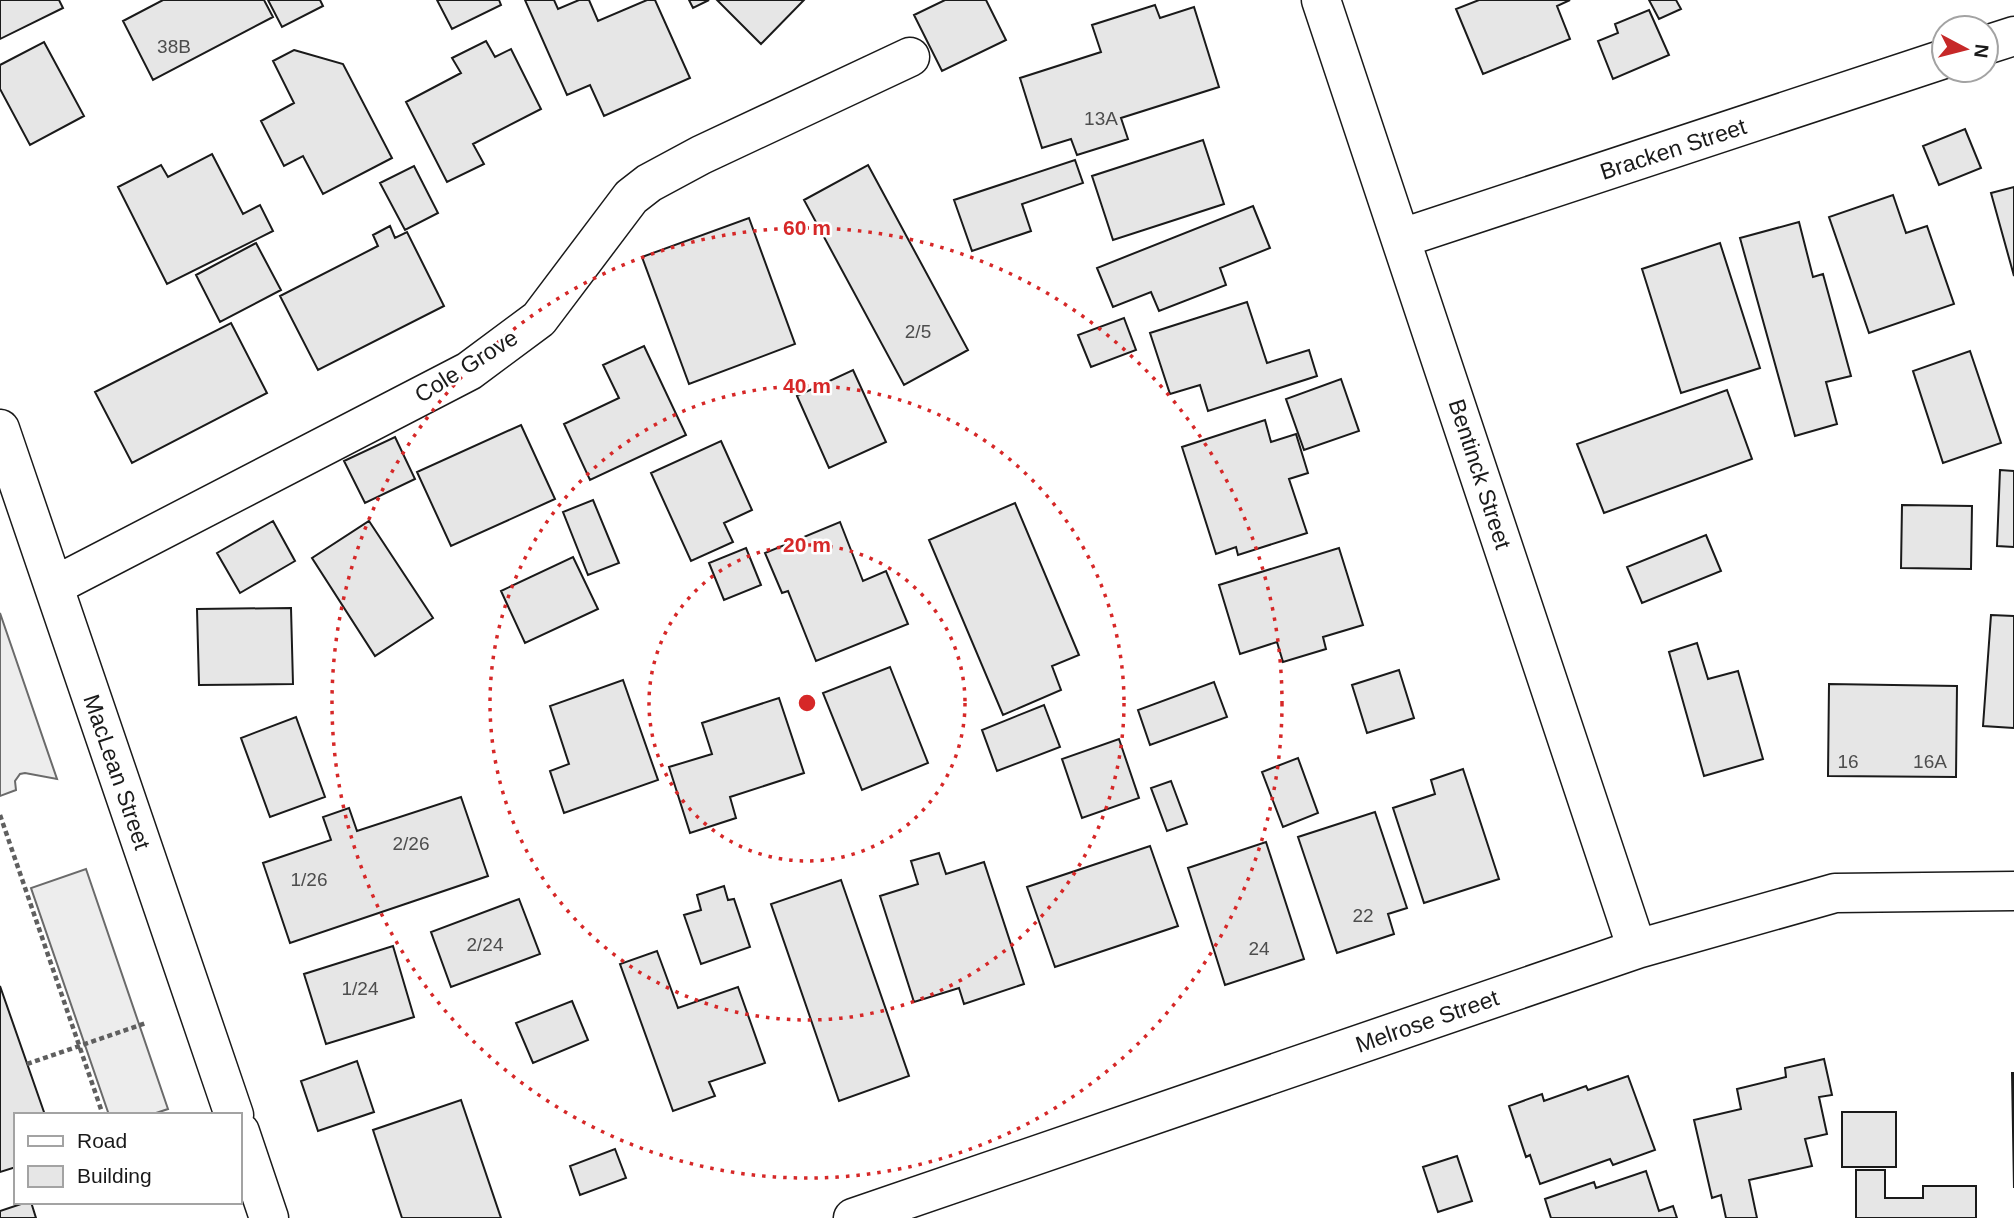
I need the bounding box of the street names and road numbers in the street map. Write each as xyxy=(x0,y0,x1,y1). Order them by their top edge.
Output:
street label: Bracken Street xyxy=(1597,113,1750,185)
street label: Cole Grove xyxy=(410,324,522,408)
street label: Bentinck Street xyxy=(1444,396,1517,553)
street label: MacLean Street xyxy=(78,691,156,854)
street label: Melrose Street xyxy=(1352,984,1503,1058)

